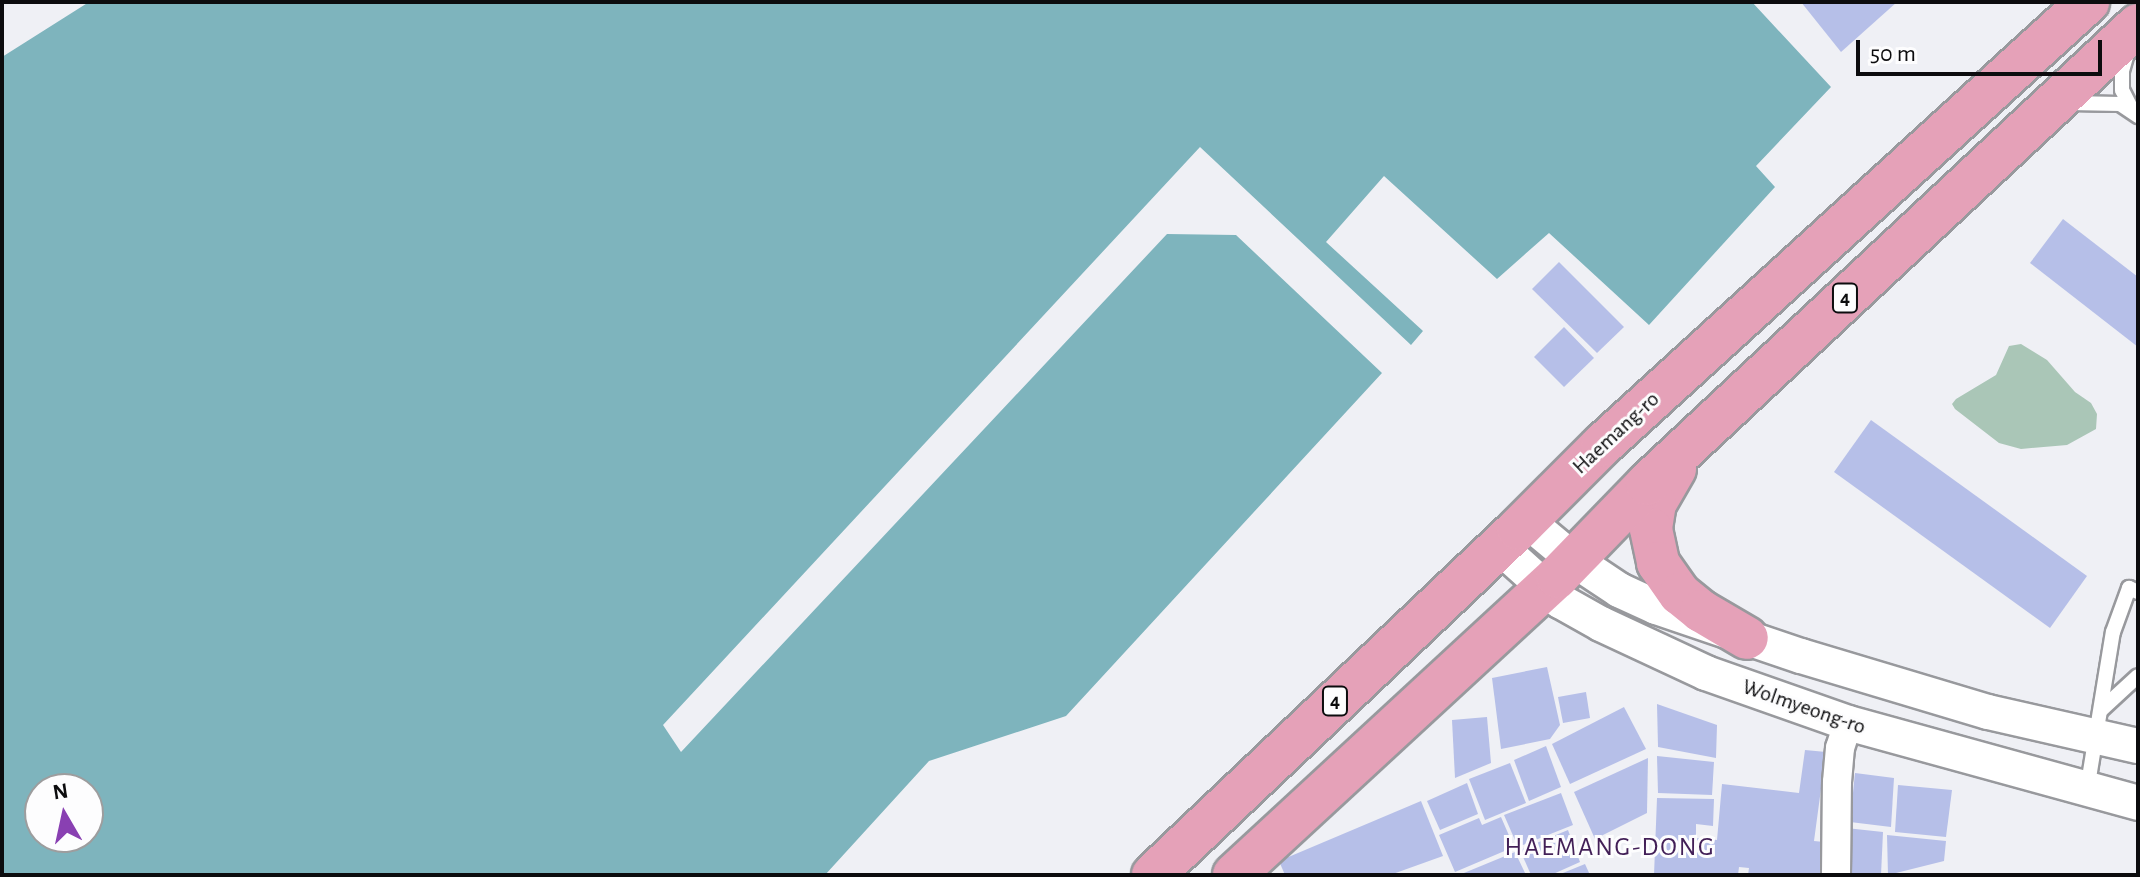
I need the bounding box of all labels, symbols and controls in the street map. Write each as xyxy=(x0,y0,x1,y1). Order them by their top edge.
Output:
scale bar xyxy=(1860,24,2106,74)
text: 50 m xyxy=(1870,42,1916,66)
road number: 4 xyxy=(1831,282,1859,314)
street label: Haemang-ro xyxy=(1567,386,1665,480)
street label: Wolmyeong-ro xyxy=(1739,674,1869,740)
road number: 4 xyxy=(1321,685,1349,717)
north arrow xyxy=(24,773,104,853)
text: N xyxy=(51,779,70,803)
district label: HAEMANG-DONG xyxy=(1504,832,1716,864)

